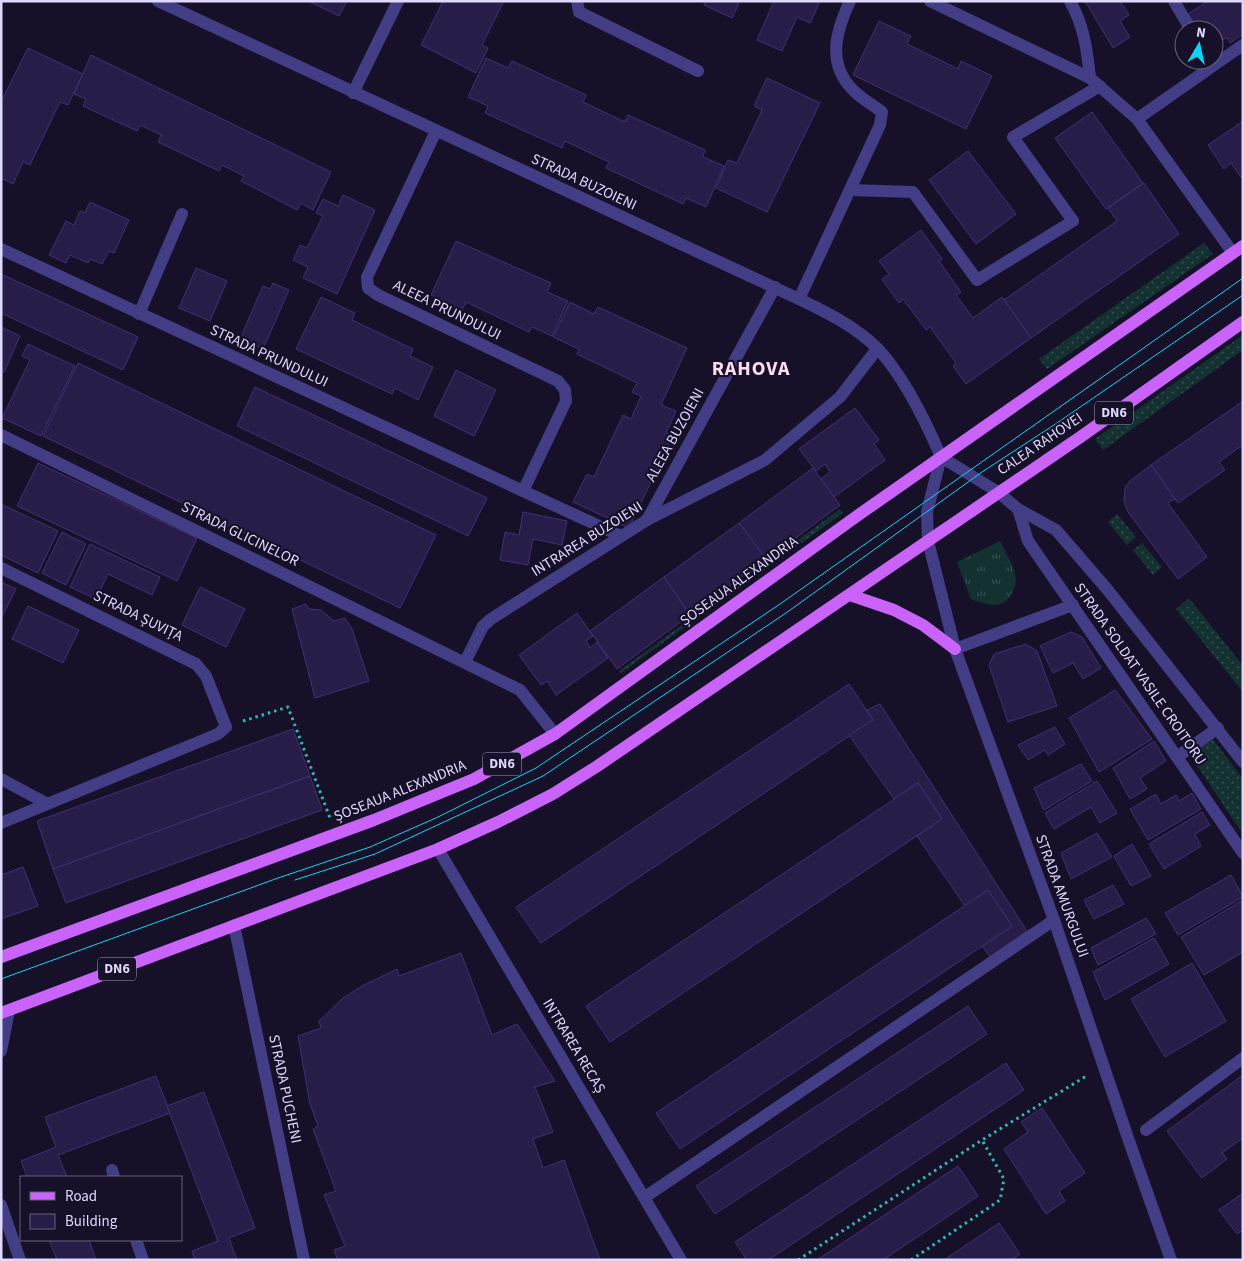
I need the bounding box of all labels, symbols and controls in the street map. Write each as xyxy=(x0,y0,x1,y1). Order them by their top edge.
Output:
north arrow xyxy=(1174,20,1224,70)
text: N xyxy=(1195,23,1207,44)
street label: STRADA BUZOIENI xyxy=(528,148,640,216)
street label: ALEEA PRUNDULUI xyxy=(389,275,505,345)
street label: STRADA PRUNDULUI xyxy=(206,319,332,393)
district label: RAHOVA xyxy=(712,355,790,383)
street label: ALEEA BUZOIENI xyxy=(641,384,709,486)
road number: DN6 xyxy=(1095,402,1133,424)
street label: CALEA RAHOVEI xyxy=(993,408,1087,480)
street label: STRADA GLICINELOR xyxy=(178,496,303,572)
street label: INTRAREA BUZOIENI xyxy=(527,496,647,582)
street label: ȘOSEAUA ALEXANDRIA xyxy=(676,531,803,631)
street label: STRADA SOLDAT VASILE CROITORU xyxy=(1069,579,1211,769)
street label: STRADA ȘUVIȚA xyxy=(90,585,187,647)
road number: DN6 xyxy=(483,752,521,776)
street label: ȘOSEAUA ALEXANDRIA xyxy=(331,755,470,827)
street label: STRADA AMURGULUI xyxy=(1030,832,1094,960)
road number: DN6 xyxy=(98,958,136,981)
street label: INTRAREA RECAȘ xyxy=(537,995,611,1097)
street label: STRADA PUCHENI xyxy=(263,1033,307,1145)
legend xyxy=(20,1176,182,1241)
text: Road xyxy=(65,1186,97,1207)
text: Building xyxy=(65,1211,118,1232)

